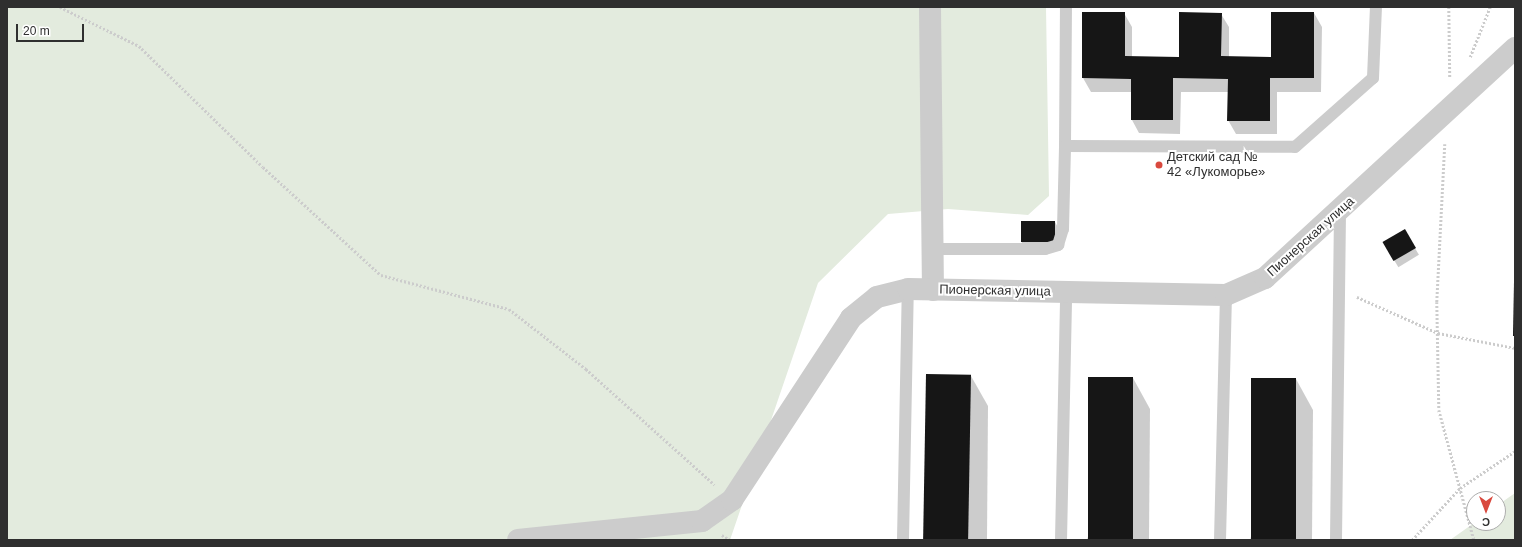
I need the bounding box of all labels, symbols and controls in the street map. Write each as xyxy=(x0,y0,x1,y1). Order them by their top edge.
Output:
scale bar xyxy=(18,16,86,42)
text: 20 m xyxy=(23,24,50,38)
place label: Детский сад № 42 «Лукоморье» xyxy=(1167,150,1265,181)
marker: Детский сад № 42 «Лукоморье» xyxy=(1154,160,1164,170)
street label: Пионерская улица xyxy=(1264,194,1358,280)
street label: Пионерская улица xyxy=(939,282,1051,300)
north arrow xyxy=(1466,491,1506,531)
text: С xyxy=(1482,516,1490,528)

